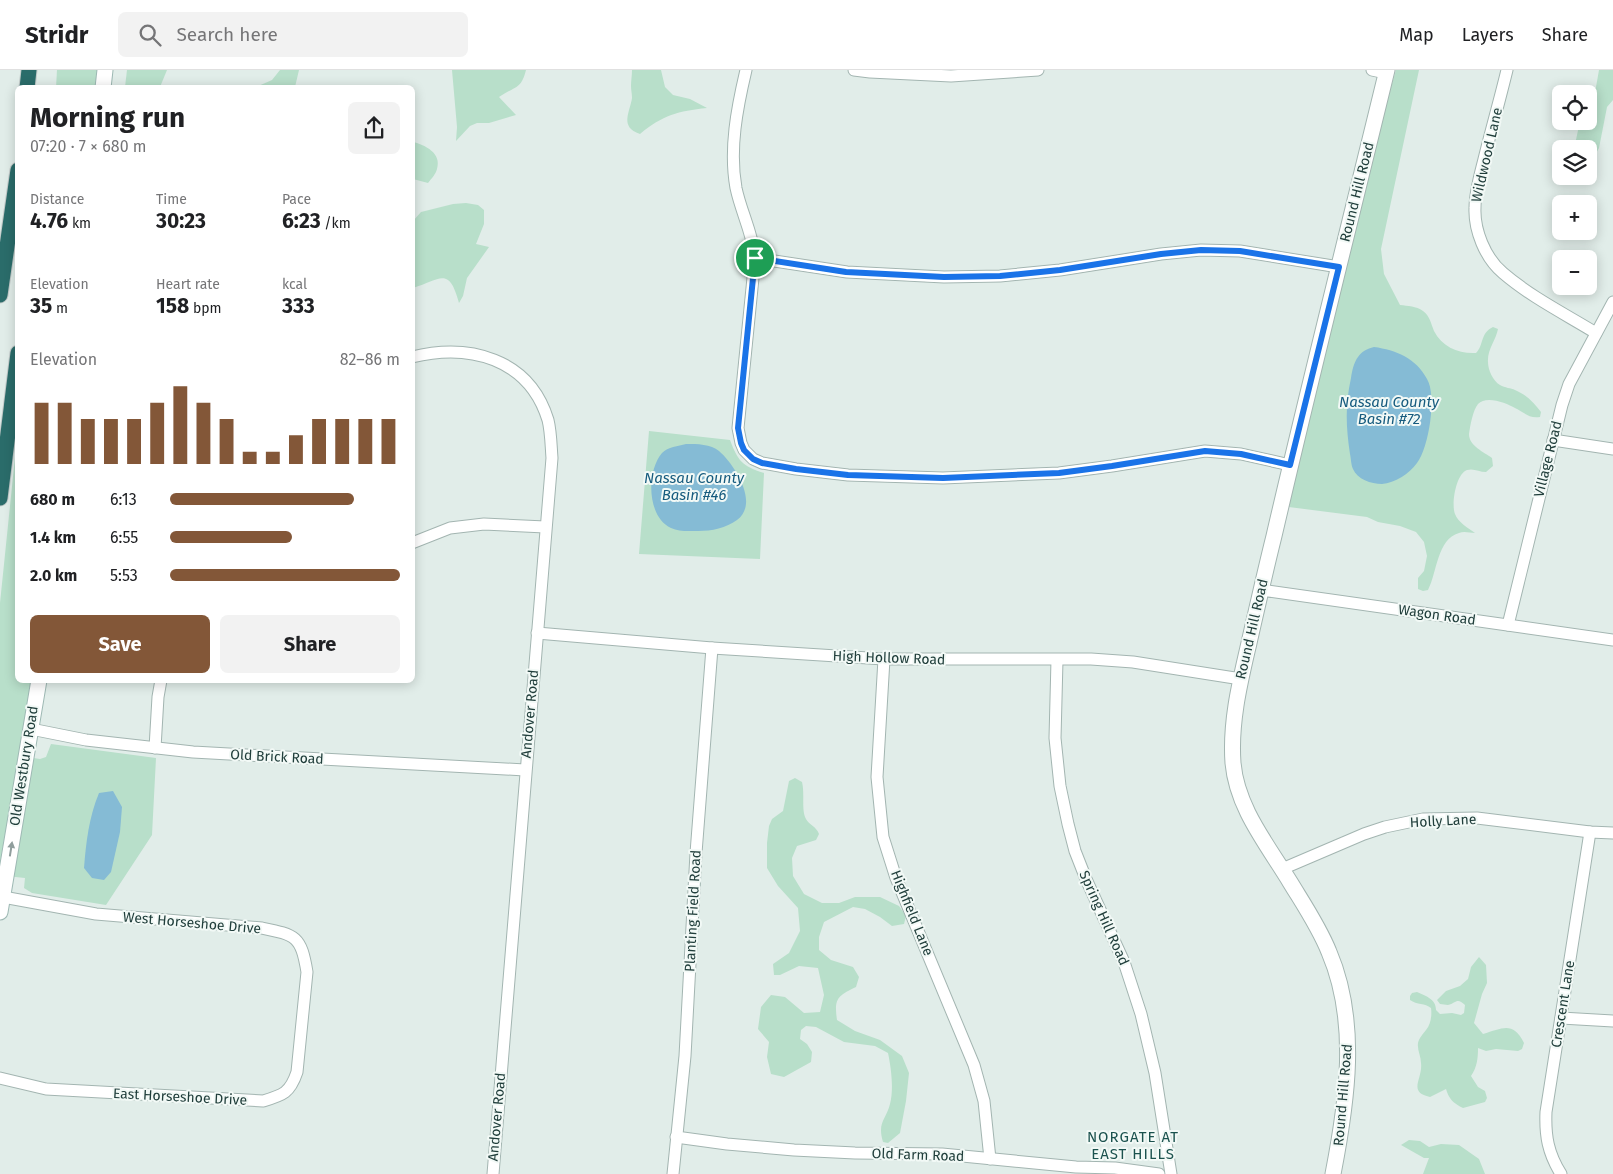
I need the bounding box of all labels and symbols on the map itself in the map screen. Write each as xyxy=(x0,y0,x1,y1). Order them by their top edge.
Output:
street label: Wildwood Lane xyxy=(1468,106,1506,204)
street label: Round Hill Road xyxy=(1336,140,1378,244)
pin xyxy=(734,237,776,279)
water label: Nassau County Basin #72 xyxy=(1339,393,1440,428)
street label: Village Road xyxy=(1530,419,1566,499)
water label: Nassau County Basin #46 xyxy=(644,469,745,504)
street label: Round Hill Road xyxy=(1232,577,1272,681)
street label: Wagon Road xyxy=(1397,601,1477,629)
street label: High Hollow Road xyxy=(832,648,946,668)
street label: Andover Road xyxy=(518,669,542,759)
street label: Old Westbury Road xyxy=(6,705,42,827)
street label: Old Brick Road xyxy=(230,746,324,768)
street label: Holly Lane xyxy=(1409,811,1477,831)
one-way arrow xyxy=(7,841,15,857)
street label: Planting Field Road xyxy=(681,849,705,973)
street label: Highfield Lane xyxy=(887,868,937,958)
street label: Spring Hill Road xyxy=(1075,868,1133,968)
street label: West Horseshoe Drive xyxy=(122,908,262,938)
street label: Crescent Lane xyxy=(1548,959,1578,1049)
street label: Round Hill Road xyxy=(1330,1043,1356,1147)
street label: Andover Road xyxy=(485,1072,509,1162)
street label: East Horseshoe Drive xyxy=(113,1085,247,1109)
district label: NORGATE AT EAST HILLS xyxy=(1087,1128,1179,1163)
street label: Old Farm Road xyxy=(871,1145,965,1165)

